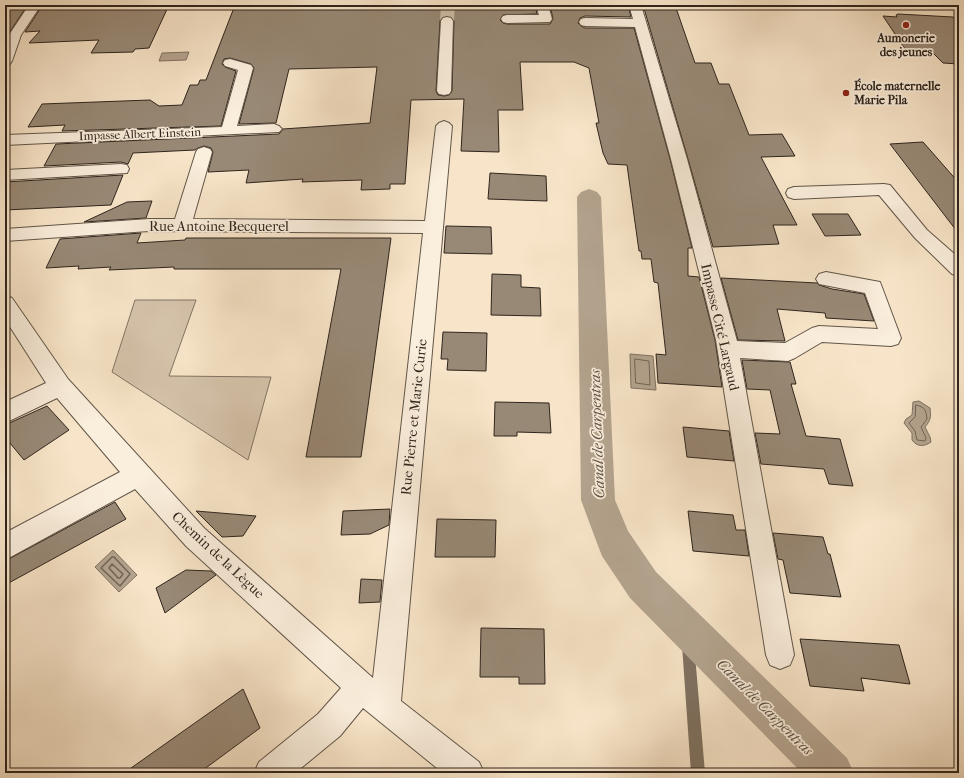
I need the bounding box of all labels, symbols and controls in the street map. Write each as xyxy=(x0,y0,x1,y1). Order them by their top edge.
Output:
marker: Aumonerie des jeunes xyxy=(901,20,911,30)
place label: Aumonerie des jeunes xyxy=(876,31,935,59)
place label: École maternelle Marie Pila xyxy=(853,78,941,107)
marker: École maternelle Marie Pila xyxy=(841,88,851,98)
street label: Impasse Albert Einstein xyxy=(79,125,201,143)
street label: Rue Antoine Becquerel xyxy=(149,218,289,235)
street label: Impasse Cité Largaud xyxy=(697,262,743,393)
street label: Rue Pierre et Marie Curie xyxy=(397,338,431,496)
water label: Canal de Carpentras xyxy=(586,369,608,499)
street label: Chemin de la Lègue xyxy=(168,508,268,602)
water label: Canal de Carpentras xyxy=(713,655,817,759)

